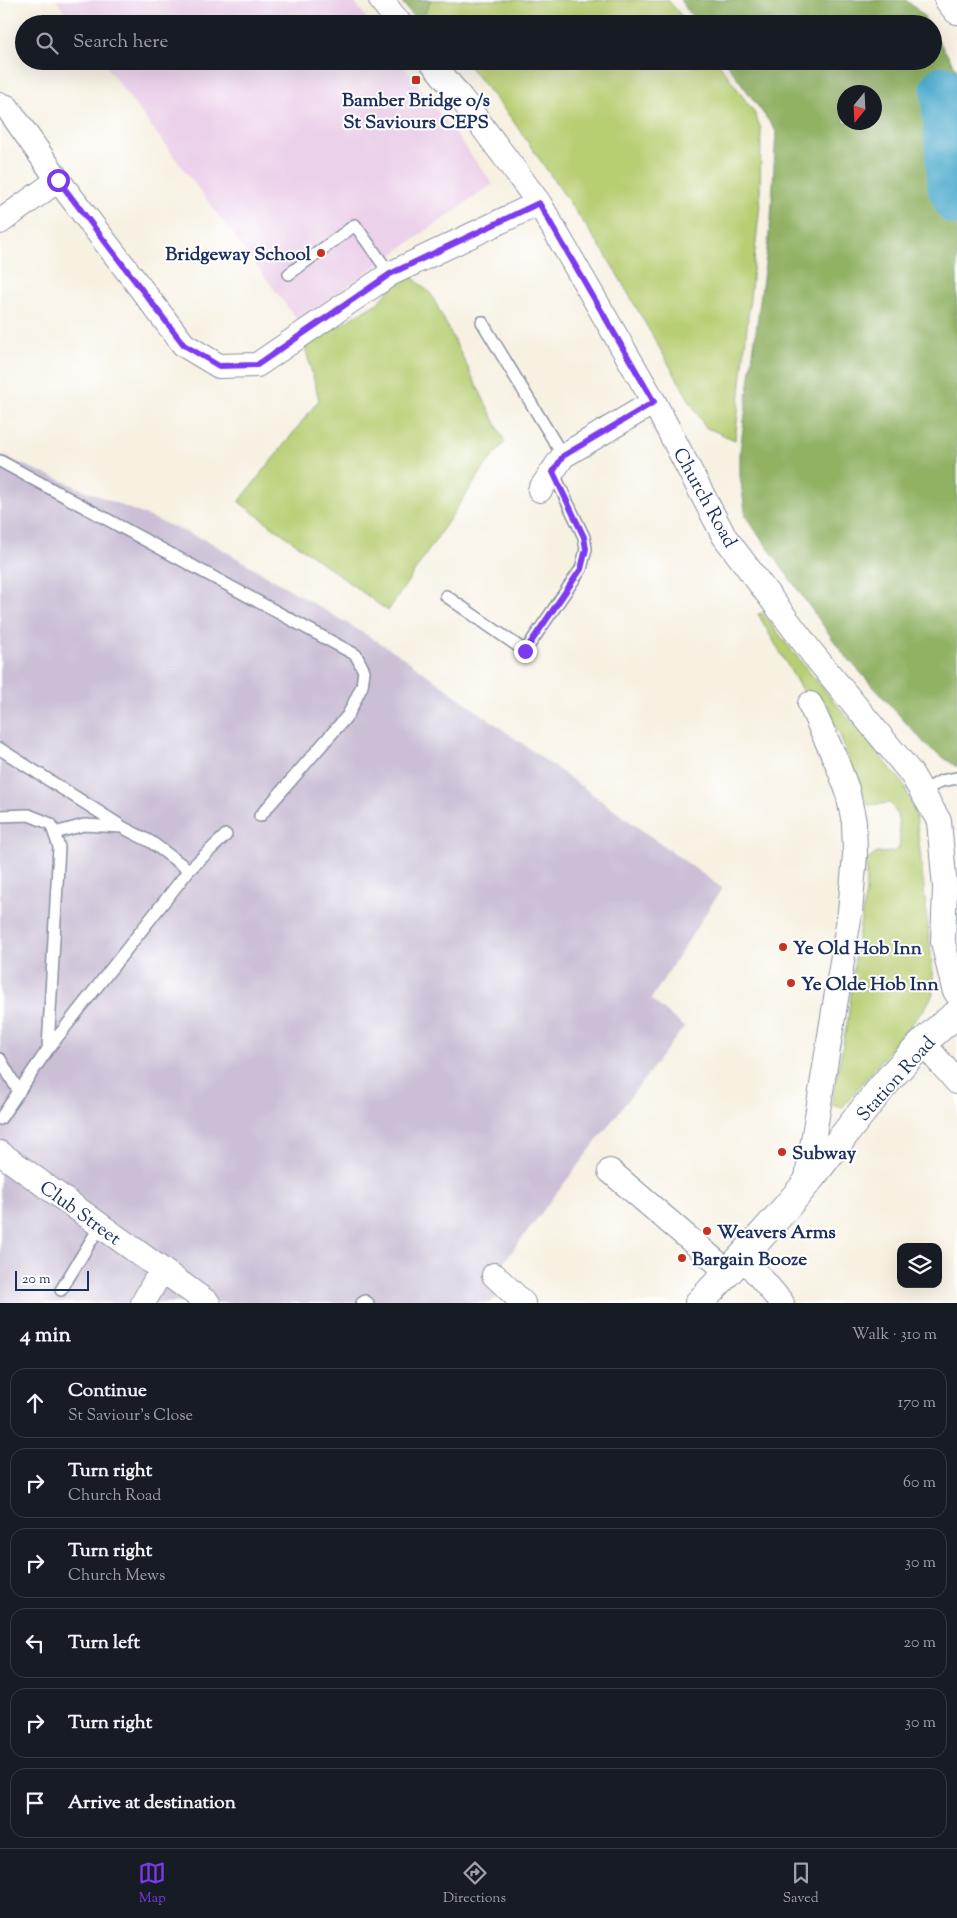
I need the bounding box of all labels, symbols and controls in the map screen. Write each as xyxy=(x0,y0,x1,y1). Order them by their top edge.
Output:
search box xyxy=(15,15,942,70)
icon: search xyxy=(33,29,61,57)
text: Search here xyxy=(73,29,168,56)
marker: Bamber Bridge o/s St Saviours CEPS xyxy=(410,74,422,86)
north arrow xyxy=(837,85,882,130)
place label: Bamber Bridge o/s St Saviours CEPS xyxy=(342,88,490,137)
route start xyxy=(47,169,70,192)
place label: Bridgeway School xyxy=(165,242,312,269)
marker: Bridgeway School xyxy=(315,247,327,259)
street label: Church Road xyxy=(665,443,743,553)
route end xyxy=(514,640,537,663)
place label: Ye Old Hob Inn xyxy=(793,936,923,963)
marker: Ye Old Hob Inn xyxy=(777,941,789,953)
place label: Ye Olde Hob Inn xyxy=(801,972,939,999)
marker: Ye Olde Hob Inn xyxy=(785,977,797,989)
street label: Station Road xyxy=(851,1031,943,1128)
place label: Subway xyxy=(792,1141,857,1168)
marker: Subway xyxy=(776,1146,788,1158)
street label: Club Street xyxy=(33,1175,126,1253)
place label: Weavers Arms xyxy=(717,1220,836,1247)
marker: Weavers Arms xyxy=(701,1225,713,1237)
map controls xyxy=(897,1243,942,1288)
button: layers xyxy=(897,1243,942,1288)
place label: Bargain Booze xyxy=(692,1247,807,1274)
marker: Bargain Booze xyxy=(676,1252,688,1264)
scale bar xyxy=(15,1268,89,1291)
text: 20 m xyxy=(22,1270,51,1290)
text: 4 min xyxy=(20,1321,71,1351)
text: Walk · 310 m xyxy=(852,1324,937,1347)
text: Continue xyxy=(68,1378,147,1405)
icon: ahead xyxy=(21,1389,49,1417)
text: 170 m xyxy=(898,1392,936,1415)
text: St Saviour's Close xyxy=(68,1405,193,1428)
text: Turn right xyxy=(68,1458,152,1485)
icon: right xyxy=(21,1469,49,1497)
text: 60 m xyxy=(903,1472,936,1495)
text: Church Road xyxy=(68,1485,161,1508)
text: Turn right xyxy=(68,1538,152,1565)
icon: right xyxy=(21,1549,49,1577)
text: 30 m xyxy=(905,1552,936,1575)
text: Church Mews xyxy=(68,1565,165,1588)
icon: left xyxy=(21,1629,49,1657)
text: Turn left xyxy=(68,1630,140,1657)
text: 20 m xyxy=(903,1632,936,1655)
icon: right xyxy=(21,1709,49,1737)
text: Turn right xyxy=(68,1710,152,1737)
text: 30 m xyxy=(905,1712,936,1735)
icon: arrive xyxy=(21,1789,49,1817)
text: Arrive at destination xyxy=(68,1790,236,1817)
tab: Map xyxy=(138,1859,166,1909)
tab: Directions xyxy=(443,1859,506,1909)
tab: Saved xyxy=(783,1859,819,1909)

